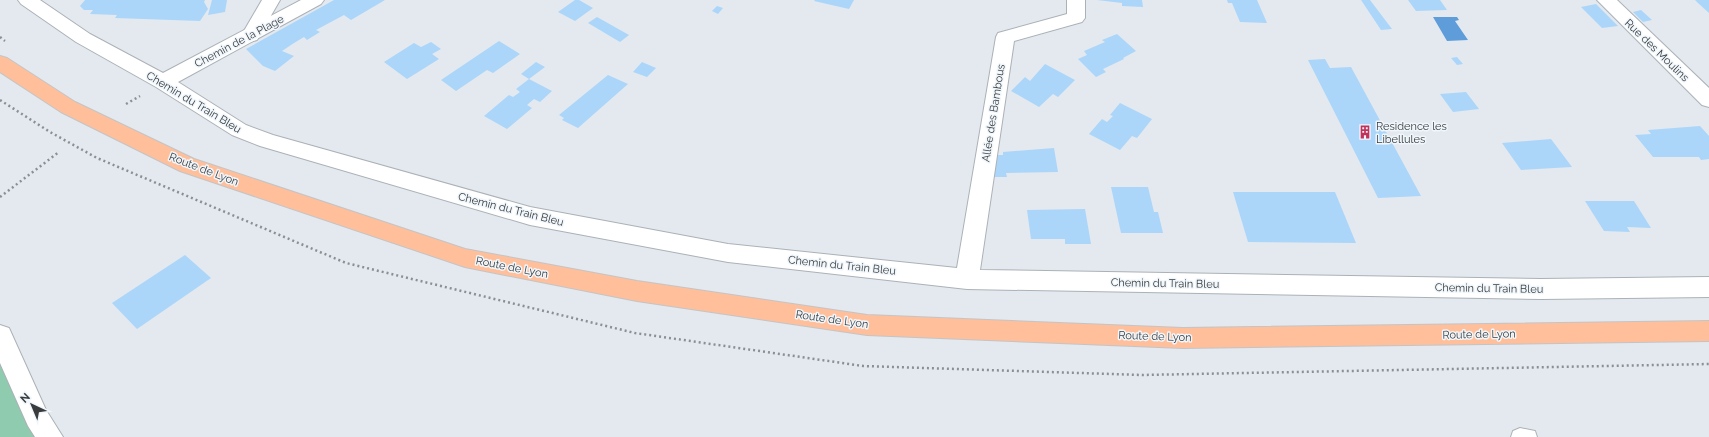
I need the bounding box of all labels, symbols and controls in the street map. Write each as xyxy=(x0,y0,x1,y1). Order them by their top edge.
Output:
street label: Chemin de la Plage xyxy=(192,12,287,70)
street label: Rue des Moulins xyxy=(1622,16,1691,84)
street label: Allée des Bambous xyxy=(979,63,1008,163)
street label: Chemin du Train Bleu xyxy=(144,69,244,136)
place label: Residence les Libellules xyxy=(1376,120,1447,146)
building icon: Residence les Libellules xyxy=(1357,124,1373,140)
street label: Route de Lyon xyxy=(167,150,240,189)
street label: Chemin du Train Bleu xyxy=(457,190,565,229)
street label: Chemin du Train Bleu xyxy=(787,253,897,278)
street label: Route de Lyon xyxy=(475,254,549,281)
street label: Chemin du Train Bleu xyxy=(1111,276,1219,291)
street label: Chemin du Train Bleu xyxy=(1435,281,1543,296)
street label: Route de Lyon xyxy=(795,308,869,331)
street label: Route de Lyon xyxy=(1442,327,1516,342)
street label: Route de Lyon xyxy=(1118,329,1192,344)
north arrow xyxy=(12,385,52,425)
text: N xyxy=(18,391,33,406)

